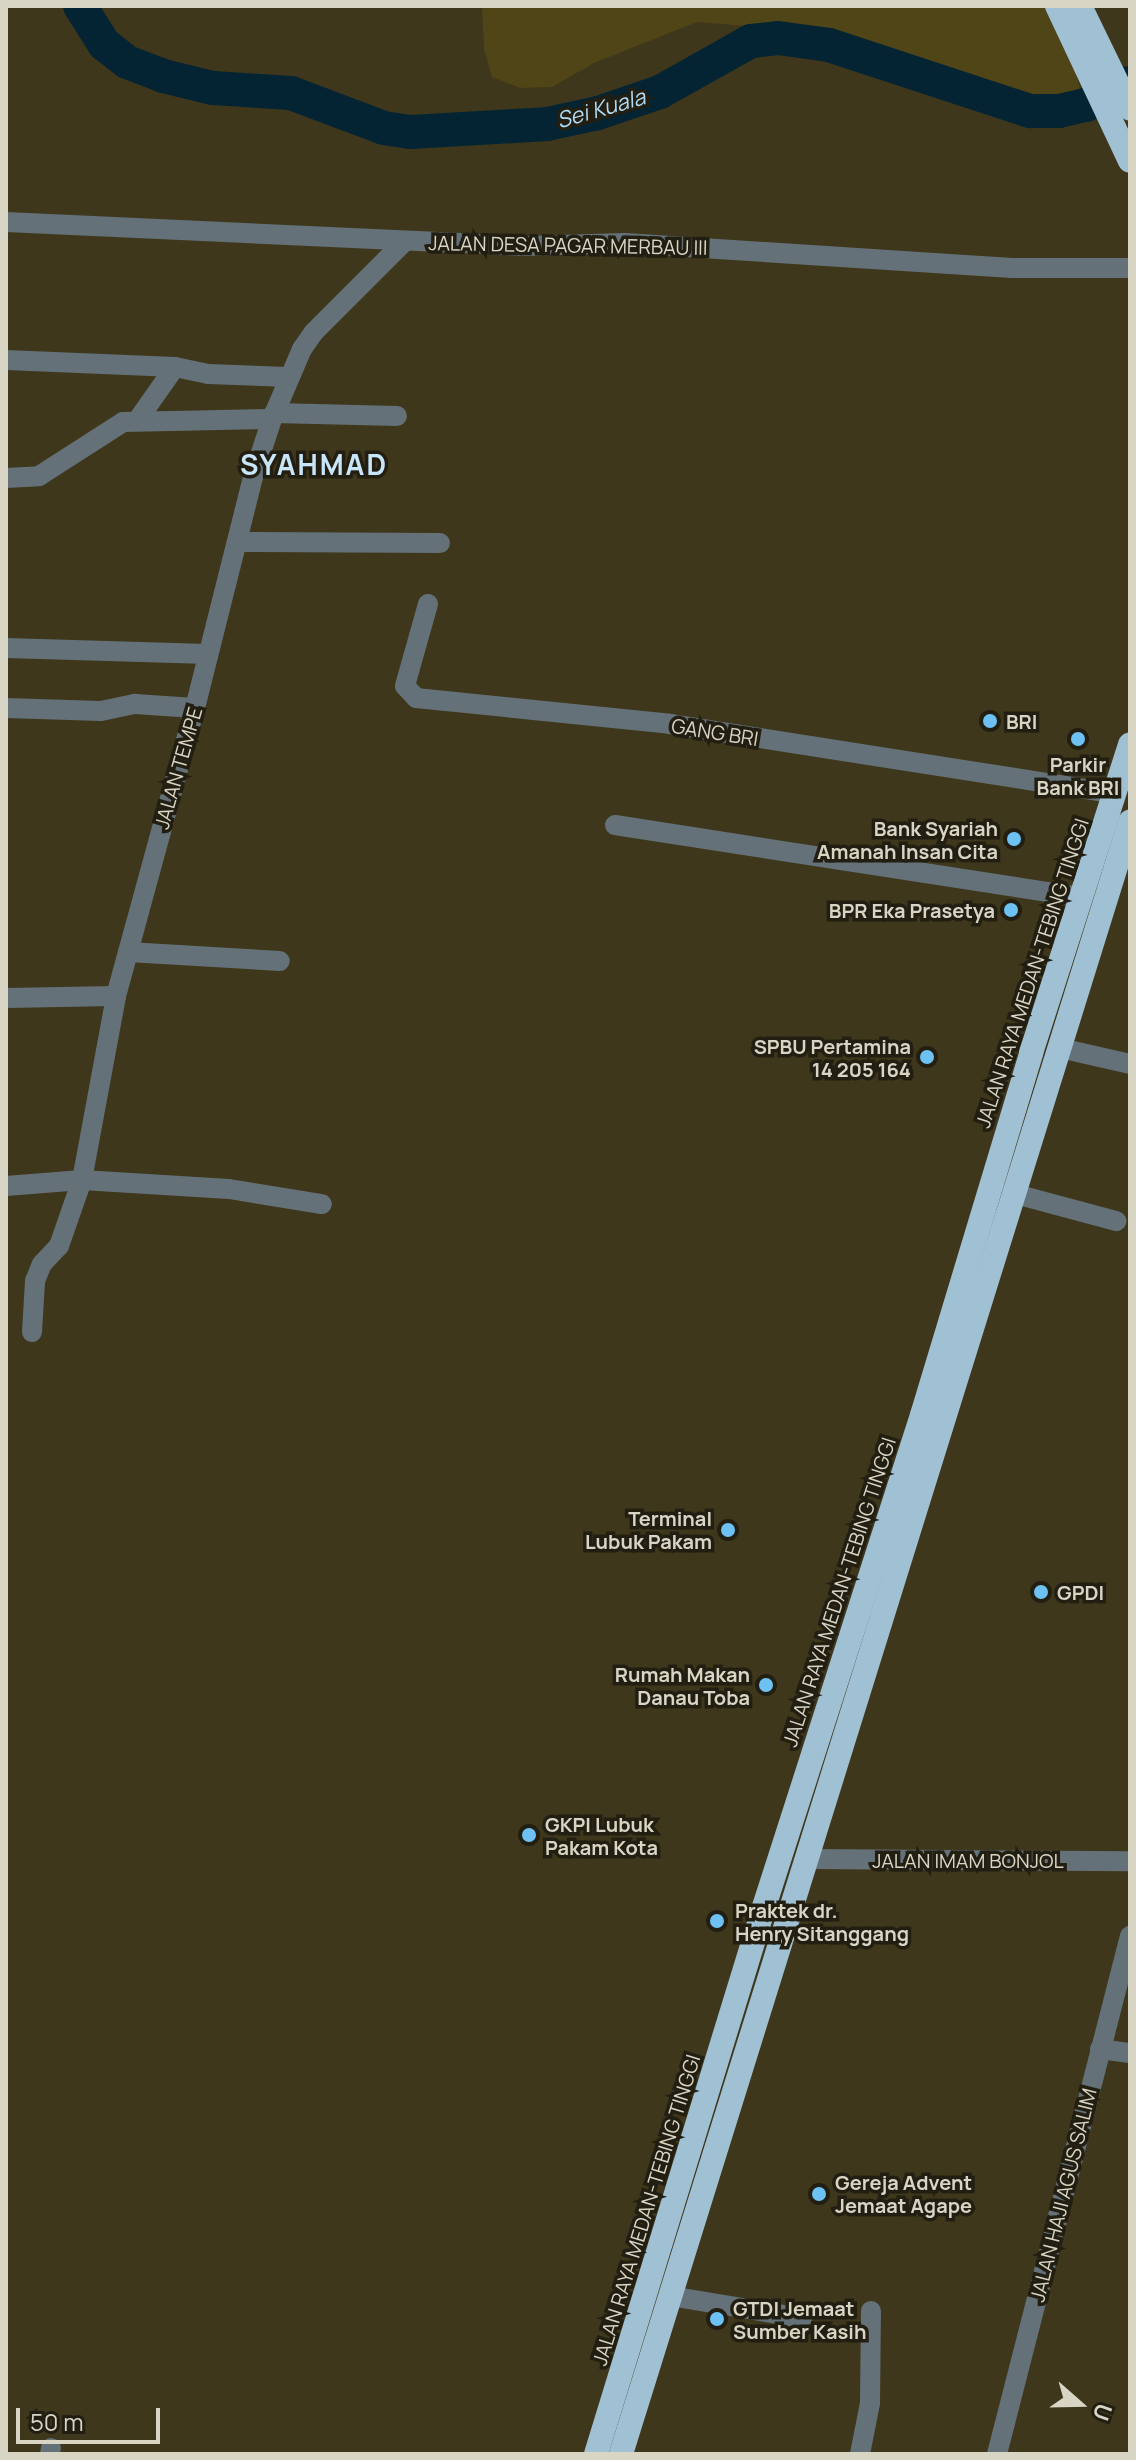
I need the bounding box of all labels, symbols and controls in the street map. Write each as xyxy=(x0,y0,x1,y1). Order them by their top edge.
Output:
water label: Sei Kuala xyxy=(554,84,648,134)
street label: JALAN DESA PAGAR MERBAU III xyxy=(428,231,708,259)
district label: SYAHMAD xyxy=(240,447,388,481)
street label: JALAN TEMPE xyxy=(149,704,207,832)
place label: BRI xyxy=(1006,709,1037,733)
marker: BRI xyxy=(981,712,999,730)
street label: GANG BRI xyxy=(670,713,760,751)
marker: Parkir Bank BRI xyxy=(1069,730,1087,748)
place label: Parkir Bank BRI xyxy=(1037,752,1119,799)
street label: JALAN RAYA MEDAN-TEBING TINGGI xyxy=(971,815,1093,1131)
place label: Bank Syariah Amanah Insan Cita xyxy=(817,816,998,863)
marker: Bank Syariah Amanah Insan Cita xyxy=(1005,830,1023,848)
place label: BPR Eka Prasetya xyxy=(829,898,995,922)
marker: BPR Eka Prasetya xyxy=(1002,901,1020,919)
place label: SPBU Pertamina 14 205 164 xyxy=(754,1034,911,1081)
marker: SPBU Pertamina 14 205 164 xyxy=(918,1048,936,1066)
street label: JALAN RAYA MEDAN-TEBING TINGGI xyxy=(778,1434,900,1750)
place label: Terminal Lubuk Pakam xyxy=(585,1506,712,1553)
marker: Terminal Lubuk Pakam xyxy=(719,1521,737,1539)
place label: GPDI xyxy=(1057,1580,1104,1604)
marker: GPDI xyxy=(1032,1583,1050,1601)
place label: Rumah Makan Danau Toba xyxy=(615,1662,750,1709)
marker: Rumah Makan Danau Toba xyxy=(757,1676,775,1694)
place label: GKPI Lubuk Pakam Kota xyxy=(545,1812,658,1859)
marker: GKPI Lubuk Pakam Kota xyxy=(520,1826,538,1844)
street label: JALAN IMAM BONJOL xyxy=(872,1848,1064,1872)
place label: Praktek dr. Henry Sitanggang xyxy=(735,1898,909,1945)
marker: Praktek dr. Henry Sitanggang xyxy=(706,1910,728,1932)
street label: JALAN RAYA MEDAN-TEBING TINGGI xyxy=(587,2052,705,2368)
street label: JALAN HAJI AGUS SALIM xyxy=(1025,2086,1101,2304)
place label: Gereja Advent Jemaat Agape xyxy=(835,2170,972,2217)
marker: Gereja Advent Jemaat Agape xyxy=(810,2185,828,2203)
place label: GTDI Jemaat Sumber Kasih xyxy=(733,2296,866,2343)
marker: GTDI Jemaat Sumber Kasih xyxy=(708,2310,726,2328)
north arrow xyxy=(1040,2364,1120,2444)
scale bar xyxy=(20,2392,164,2442)
text: U xyxy=(1086,2400,1119,2425)
text: 50 m xyxy=(30,2405,84,2438)

